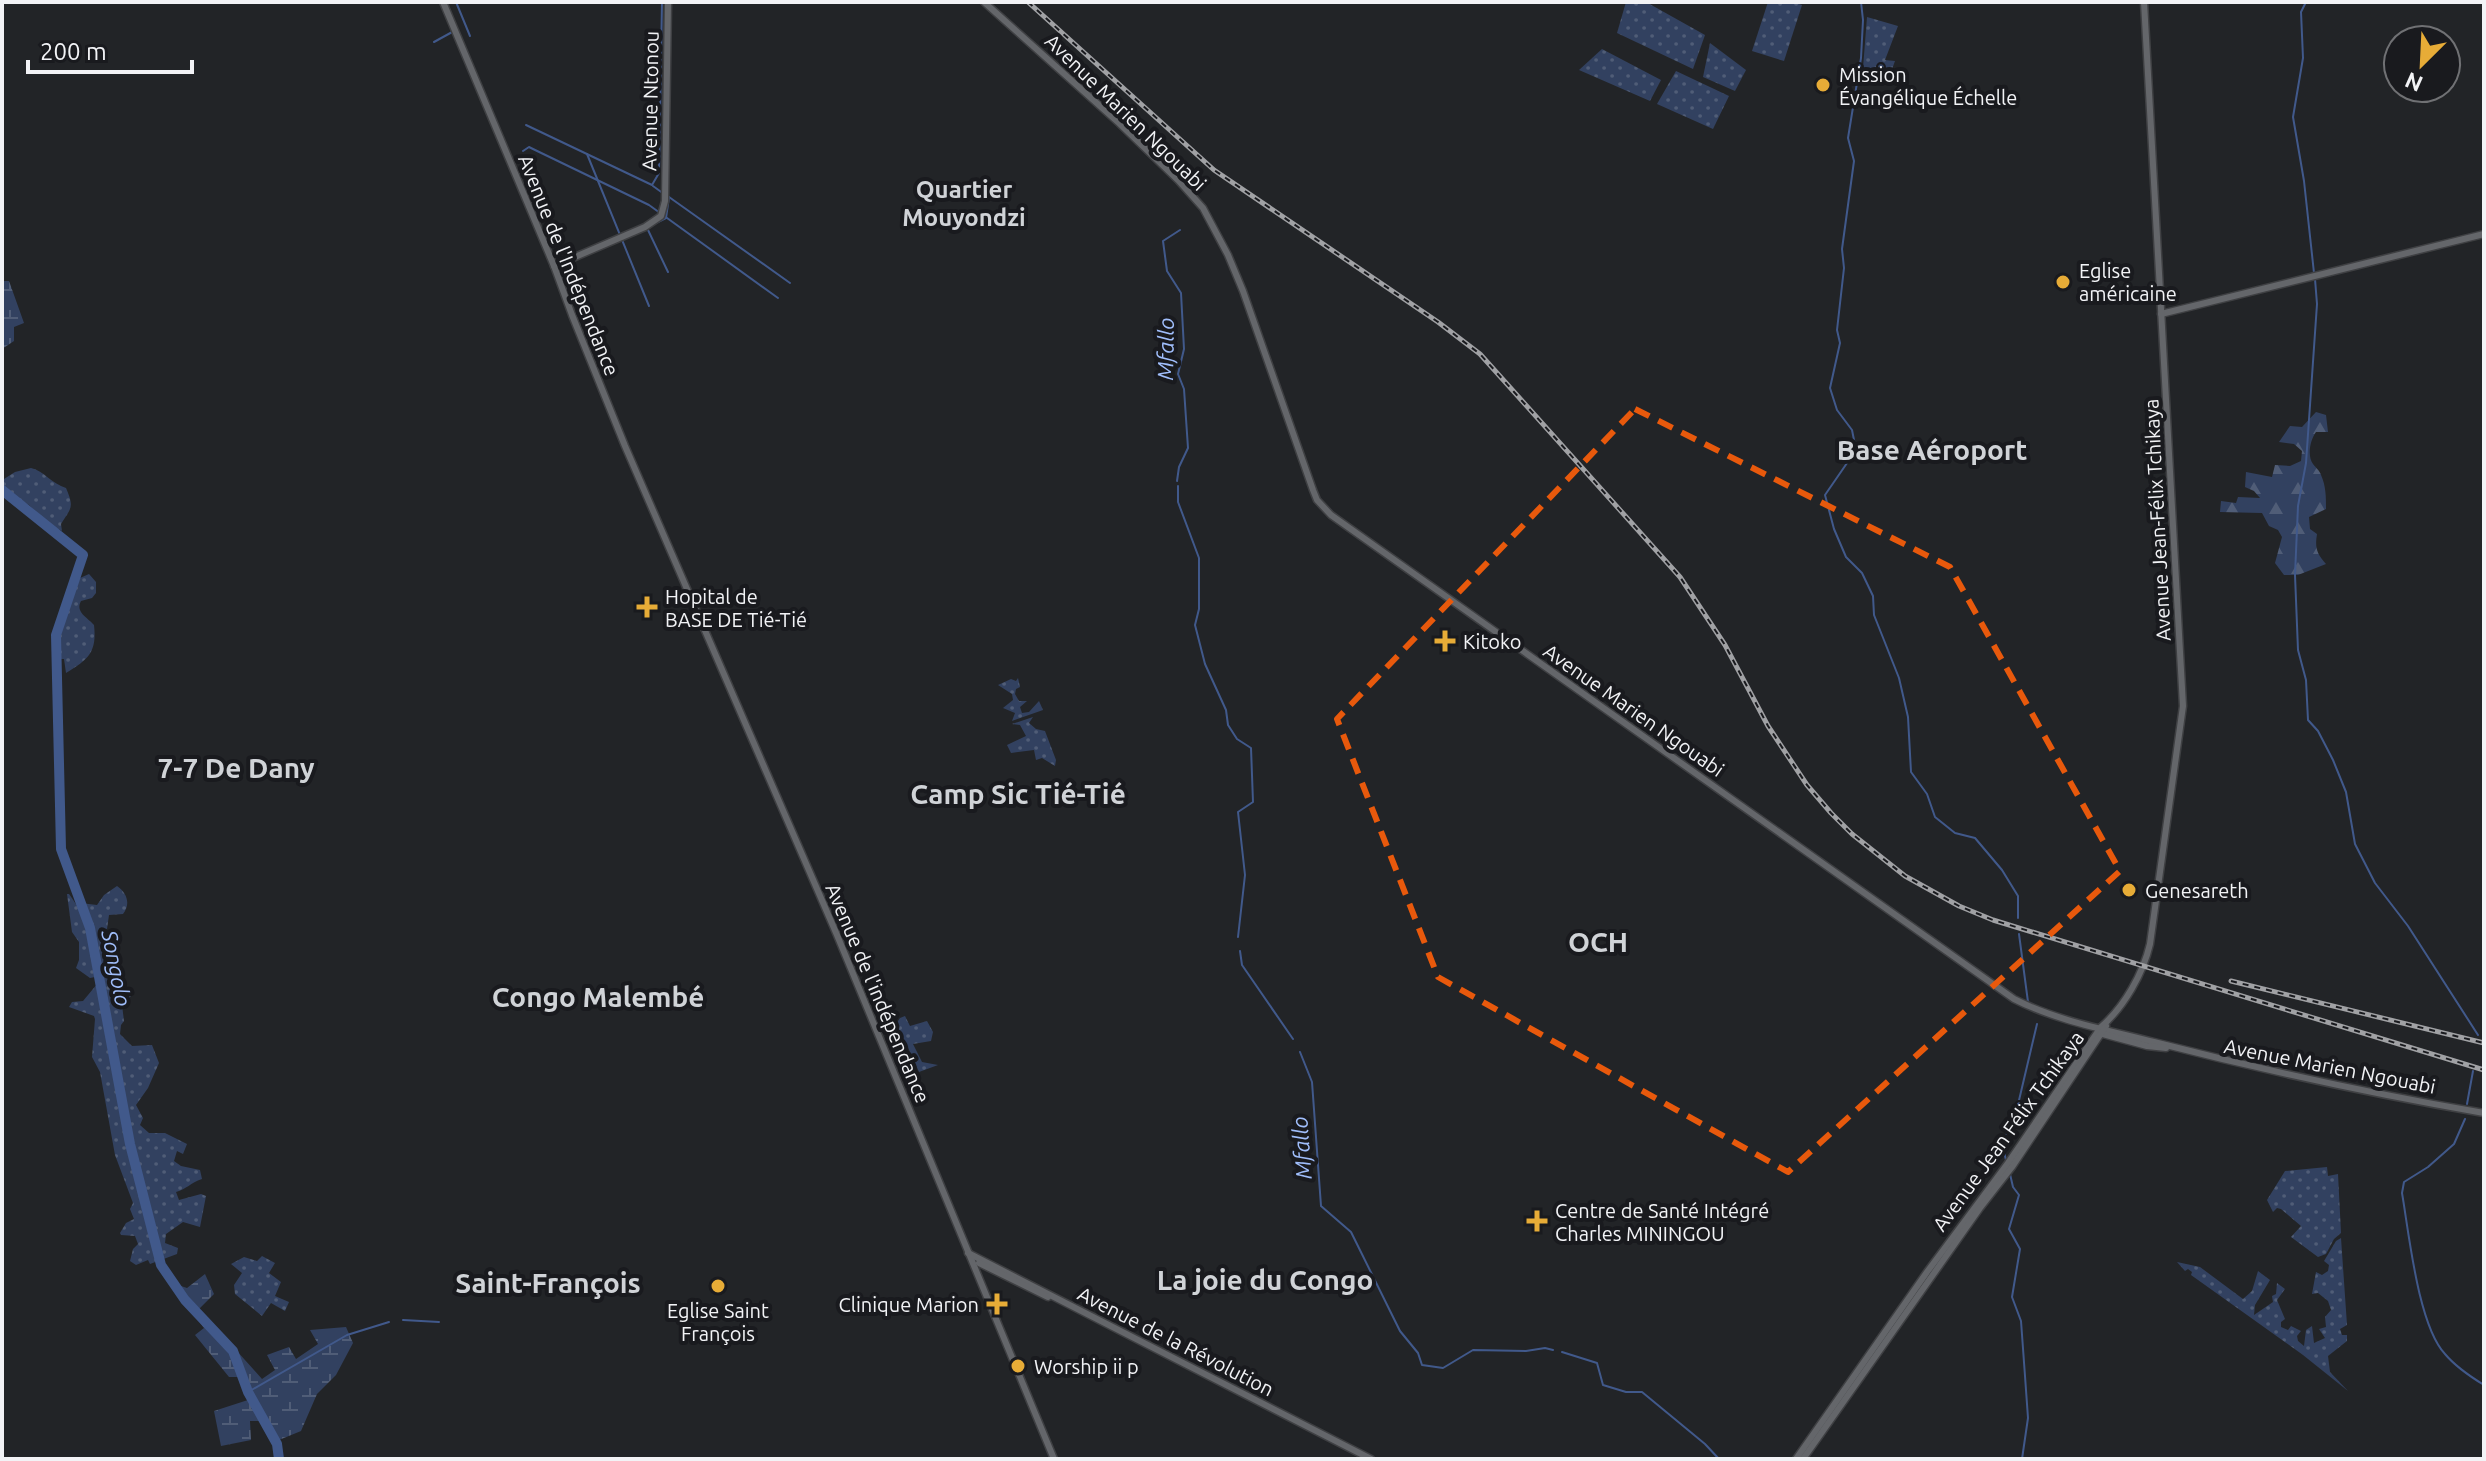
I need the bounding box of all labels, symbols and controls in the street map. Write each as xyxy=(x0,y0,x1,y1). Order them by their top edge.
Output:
scale bar xyxy=(28,24,192,74)
north arrow xyxy=(2382,24,2462,104)
street label: Avenue Marien Ngouabi xyxy=(1041,29,1211,195)
street label: Avenue Ntonou xyxy=(637,31,663,171)
text: 200 m xyxy=(40,38,107,65)
place label: Mission Évangélique Échelle xyxy=(1839,63,2017,109)
text: N xyxy=(2401,68,2426,97)
marker: Mission Évangélique Échelle xyxy=(1814,76,1832,94)
street label: Avenue de l'Indépendance xyxy=(514,151,624,379)
district label: Quartier Mouyondzi xyxy=(902,176,1026,231)
place label: Eglise américaine xyxy=(2079,259,2177,305)
marker: Eglise américaine xyxy=(2054,273,2072,291)
water label: Mfallo xyxy=(1152,317,1179,381)
street label: Avenue Jean-Félix Tchikaya xyxy=(2139,398,2175,642)
district label: Base Aéroport xyxy=(1837,434,2027,465)
place label: Hopital de BASE DE Tié-Tié xyxy=(665,585,807,631)
marker: Hopital de BASE DE Tié-Tié xyxy=(636,596,658,618)
marker: Kitoko xyxy=(1434,630,1456,652)
place label: Kitoko xyxy=(1463,630,1521,653)
street label: Avenue Marien Ngouabi xyxy=(1539,639,1729,781)
district label: 7-7 De Dany xyxy=(157,752,315,783)
district label: Camp Sic Tié-Tié xyxy=(910,778,1126,809)
place label: Genesareth xyxy=(2145,879,2249,902)
street label: Avenue de l'indépendance xyxy=(821,880,935,1106)
marker: Genesareth xyxy=(2120,881,2138,899)
district label: OCH xyxy=(1568,926,1628,957)
water label: Songolo xyxy=(97,927,137,1008)
district label: Congo Malembé xyxy=(492,981,704,1012)
street label: Avenue Jean Félix Tchikaya xyxy=(1928,1027,2088,1235)
street label: Avenue Marien Ngouabi xyxy=(2222,1034,2438,1098)
water label: Mfallo xyxy=(1286,1116,1317,1180)
place label: Centre de Santé Intégré Charles MININGOU xyxy=(1555,1199,1769,1245)
marker: Centre de Santé Intégré Charles MININGOU xyxy=(1526,1210,1548,1232)
district label: La joie du Congo xyxy=(1157,1264,1373,1295)
district label: Saint-François xyxy=(455,1267,641,1299)
marker: Eglise Saint François xyxy=(709,1277,727,1295)
street label: Avenue de la Révolution xyxy=(1074,1282,1278,1400)
place label: Clinique Marion xyxy=(838,1293,979,1316)
marker: Clinique Marion xyxy=(986,1293,1008,1315)
place label: Eglise Saint François xyxy=(667,1299,769,1345)
place label: Worship ii p xyxy=(1034,1355,1139,1378)
marker: Worship ii p xyxy=(1009,1357,1027,1375)

